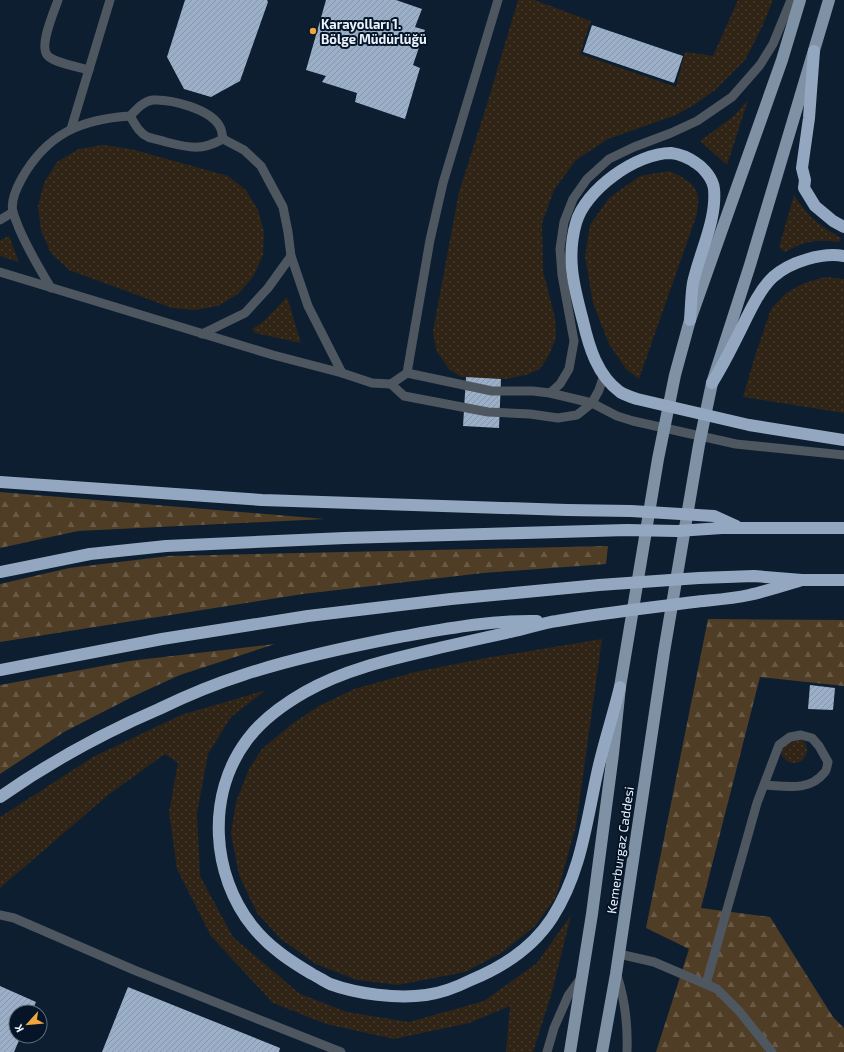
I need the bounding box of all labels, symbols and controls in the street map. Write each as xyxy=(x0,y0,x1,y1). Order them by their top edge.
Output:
place label: Karayolları 1. Bölge Müdürlüğü xyxy=(321,16,427,47)
marker: Karayolları 1. Bölge Müdürlüğü xyxy=(308,26,318,36)
street label: Kemerburgaz Caddesi xyxy=(603,785,637,915)
north arrow xyxy=(8,1004,48,1044)
text: K xyxy=(11,1023,26,1035)

